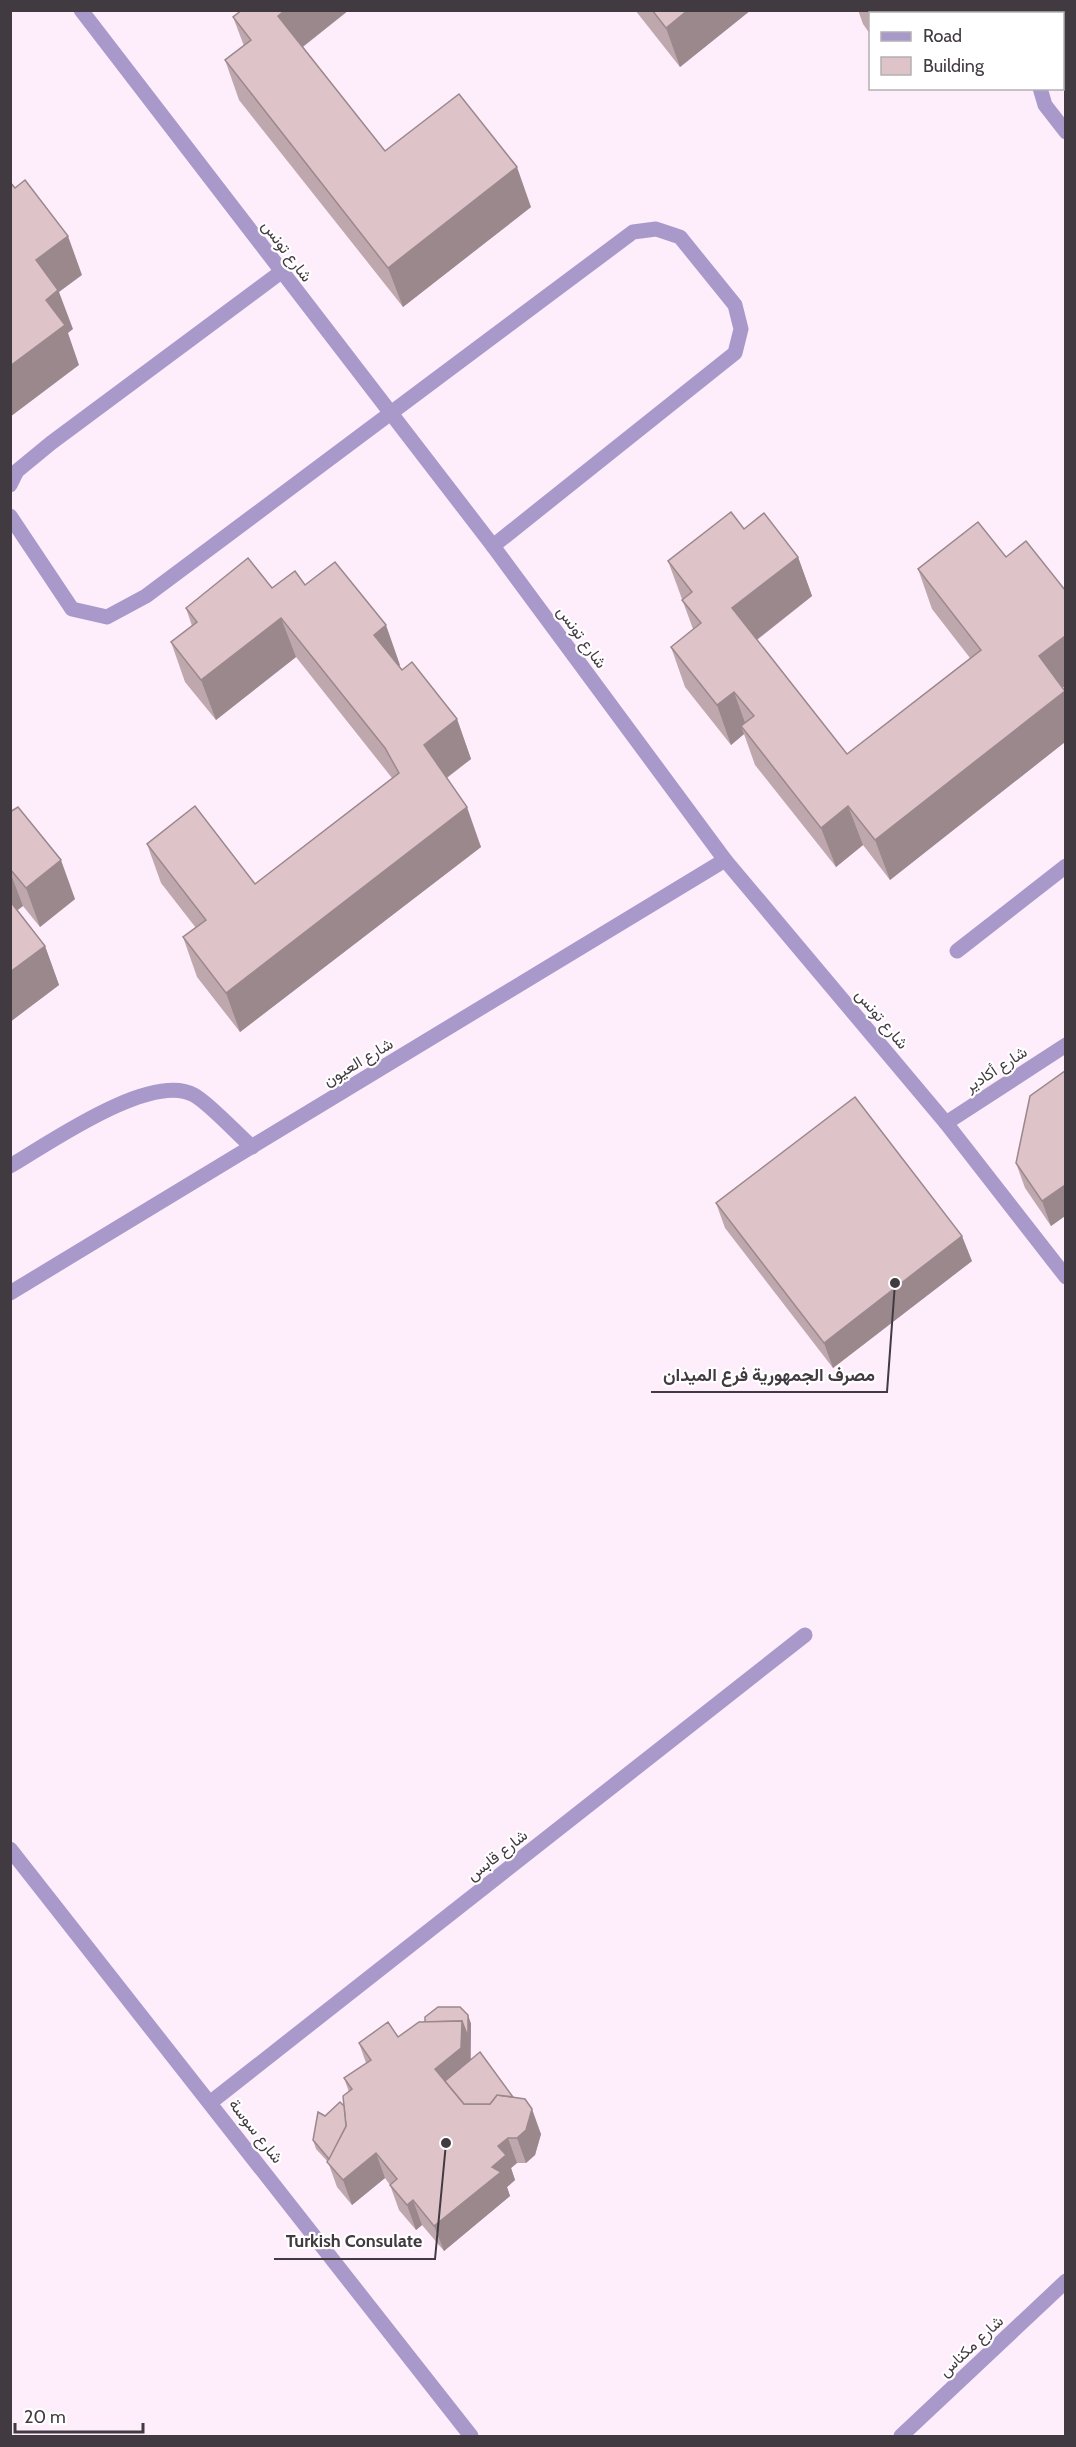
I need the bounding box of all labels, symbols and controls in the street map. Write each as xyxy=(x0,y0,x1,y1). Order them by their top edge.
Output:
legend xyxy=(869,12,1064,90)
text: Road xyxy=(923,25,962,47)
text: Building xyxy=(923,55,985,77)
street label: شارع تونس xyxy=(256,216,316,287)
street label: شارع تونس xyxy=(551,602,611,673)
street label: شارع تونس xyxy=(850,985,912,1054)
street label: شارع العيون xyxy=(320,1034,397,1092)
street label: شارع أكادير xyxy=(961,1042,1032,1098)
callout: مصرف الجمهورية فرع الميدان xyxy=(651,1356,887,1392)
text: مصرف الجمهورية فرع الميدان xyxy=(663,1364,875,1387)
street label: شارع قابس xyxy=(463,1825,532,1886)
street label: شارع سوسة xyxy=(223,2095,287,2168)
callout: Turkish Consulate xyxy=(274,2223,435,2259)
text: Turkish Consulate xyxy=(286,2230,422,2252)
street label: شارع مكناس xyxy=(935,2311,1008,2382)
scale bar xyxy=(15,2396,142,2434)
text: 20 m xyxy=(24,2406,66,2428)

